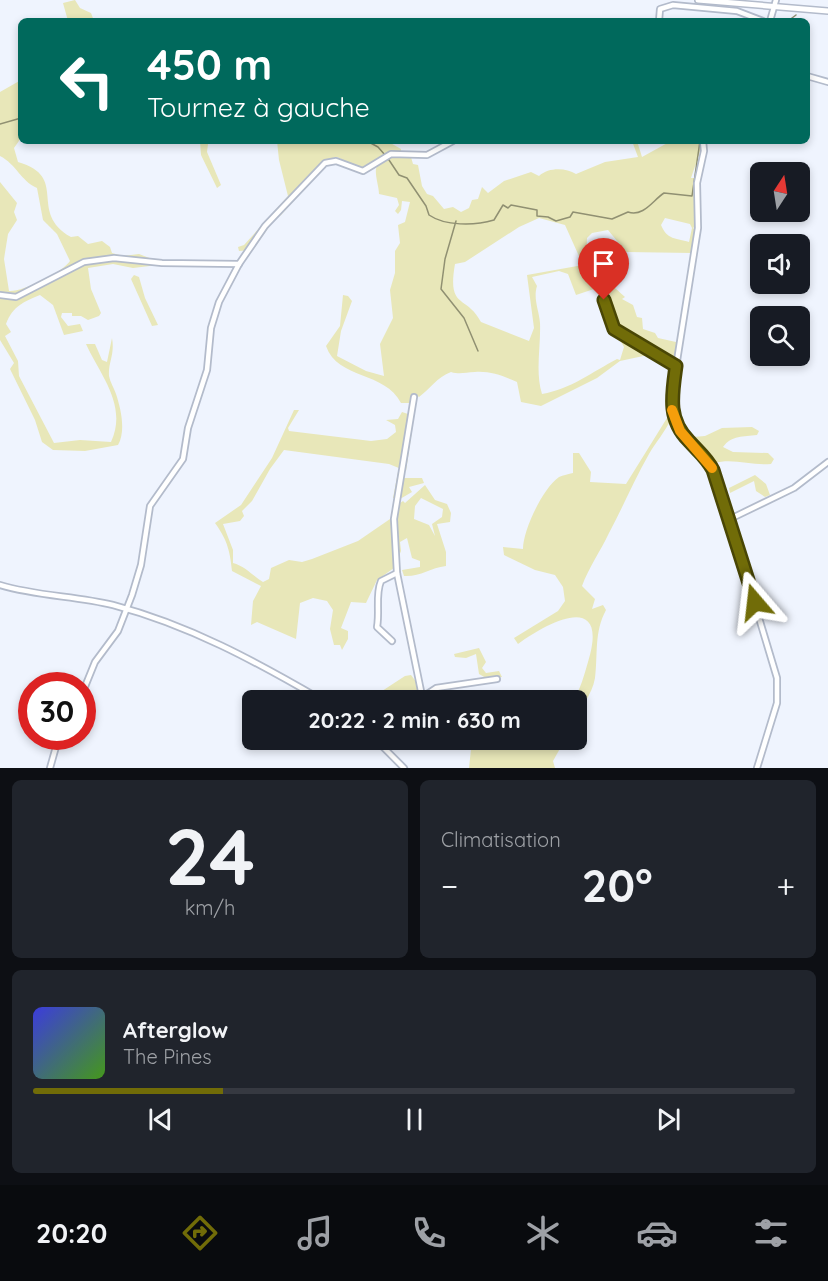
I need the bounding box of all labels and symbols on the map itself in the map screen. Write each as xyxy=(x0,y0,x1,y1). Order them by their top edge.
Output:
north arrow xyxy=(750,162,810,222)
pin xyxy=(578,238,629,300)
position arrow xyxy=(723,570,787,634)
speed limit sign: 30 xyxy=(18,672,96,750)

